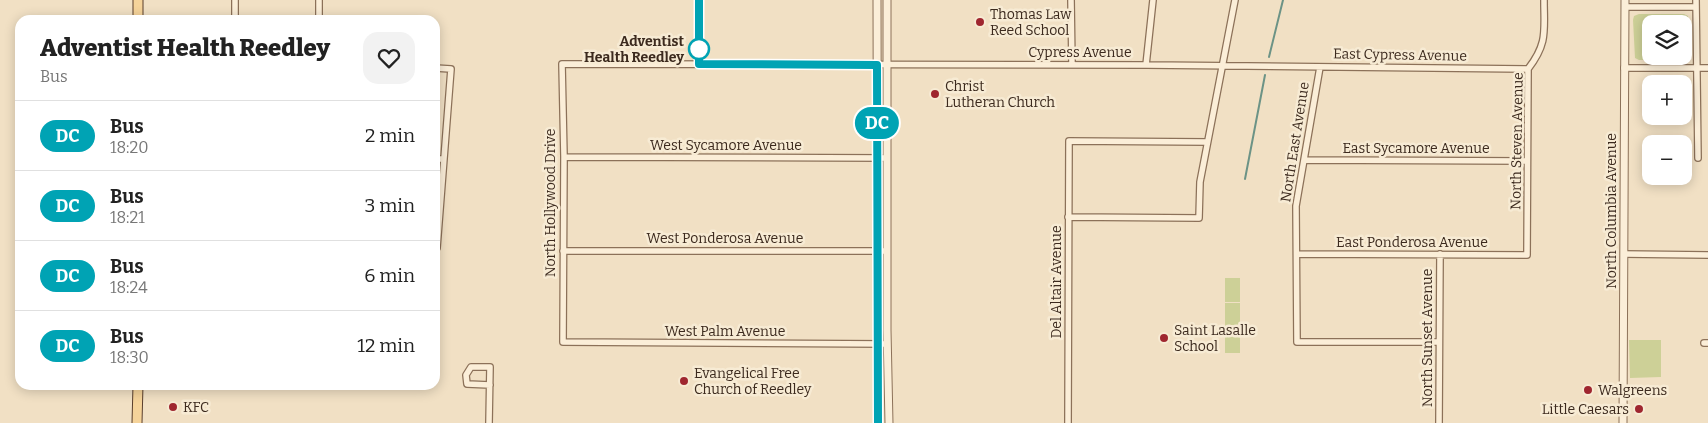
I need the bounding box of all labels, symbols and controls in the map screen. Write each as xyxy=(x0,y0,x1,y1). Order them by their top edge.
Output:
place label: Thomas Law Reed School xyxy=(990,6,1072,39)
map controls xyxy=(1642,15,1692,185)
button: layers xyxy=(1642,15,1692,65)
marker: Thomas Law Reed School xyxy=(974,16,986,28)
button: heart xyxy=(363,32,415,84)
place label: Adventist Health Reedley xyxy=(584,33,684,66)
text: Adventist Health Reedley xyxy=(40,34,330,62)
marker: Adventist Health Reedley xyxy=(688,38,710,60)
street label: Cypress Avenue xyxy=(1028,44,1132,61)
street label: East Cypress Avenue xyxy=(1333,45,1467,65)
text: Bus xyxy=(40,67,68,86)
street label: North Steven Avenue xyxy=(1507,72,1527,210)
button: + xyxy=(1642,75,1692,125)
place label: Christ Lutheran Church xyxy=(945,78,1055,111)
street label: North East Avenue xyxy=(1277,81,1313,203)
marker: Christ Lutheran Church xyxy=(929,88,941,100)
line badge: DC xyxy=(854,107,900,139)
text: DC xyxy=(865,112,889,134)
text: Bus xyxy=(110,115,144,138)
text: 2 min xyxy=(365,124,415,147)
text: DC xyxy=(55,125,80,147)
street label: North Hollywood Drive xyxy=(542,129,559,277)
street label: North Columbia Avenue xyxy=(1603,133,1620,289)
button: − xyxy=(1642,135,1692,185)
street label: West Sycamore Avenue xyxy=(650,137,802,154)
text: 18:20 xyxy=(110,138,148,157)
street label: East Sycamore Avenue xyxy=(1342,140,1490,157)
text: Bus xyxy=(110,185,144,208)
text: 3 min xyxy=(365,194,415,217)
text: DC xyxy=(55,195,80,217)
text: 18:21 xyxy=(110,208,145,227)
street label: Del Altair Avenue xyxy=(1048,225,1065,339)
street label: West Ponderosa Avenue xyxy=(647,230,803,247)
street label: East Ponderosa Avenue xyxy=(1336,234,1488,251)
text: Bus xyxy=(110,255,144,278)
text: 6 min xyxy=(364,264,415,287)
text: DC xyxy=(55,265,80,287)
street label: North Sunset Avenue xyxy=(1419,269,1436,407)
text: 18:24 xyxy=(110,278,148,297)
place label: Saint Lasalle School xyxy=(1174,322,1256,355)
street label: West Palm Avenue xyxy=(665,323,785,340)
text: Bus xyxy=(110,325,144,348)
marker: Saint Lasalle School xyxy=(1158,332,1170,344)
text: 12 min xyxy=(357,334,415,357)
text: DC xyxy=(55,335,80,357)
text: 18:30 xyxy=(110,348,149,367)
place label: Evangelical Free Church of Reedley xyxy=(694,365,812,398)
marker: Evangelical Free Church of Reedley xyxy=(678,375,690,387)
place label: Walgreens xyxy=(1598,382,1667,399)
marker: Walgreens xyxy=(1582,384,1594,396)
place label: KFC xyxy=(183,399,209,416)
marker: KFC xyxy=(167,401,179,413)
place label: Little Caesars xyxy=(1542,401,1629,418)
marker: Little Caesars xyxy=(1633,403,1645,415)

